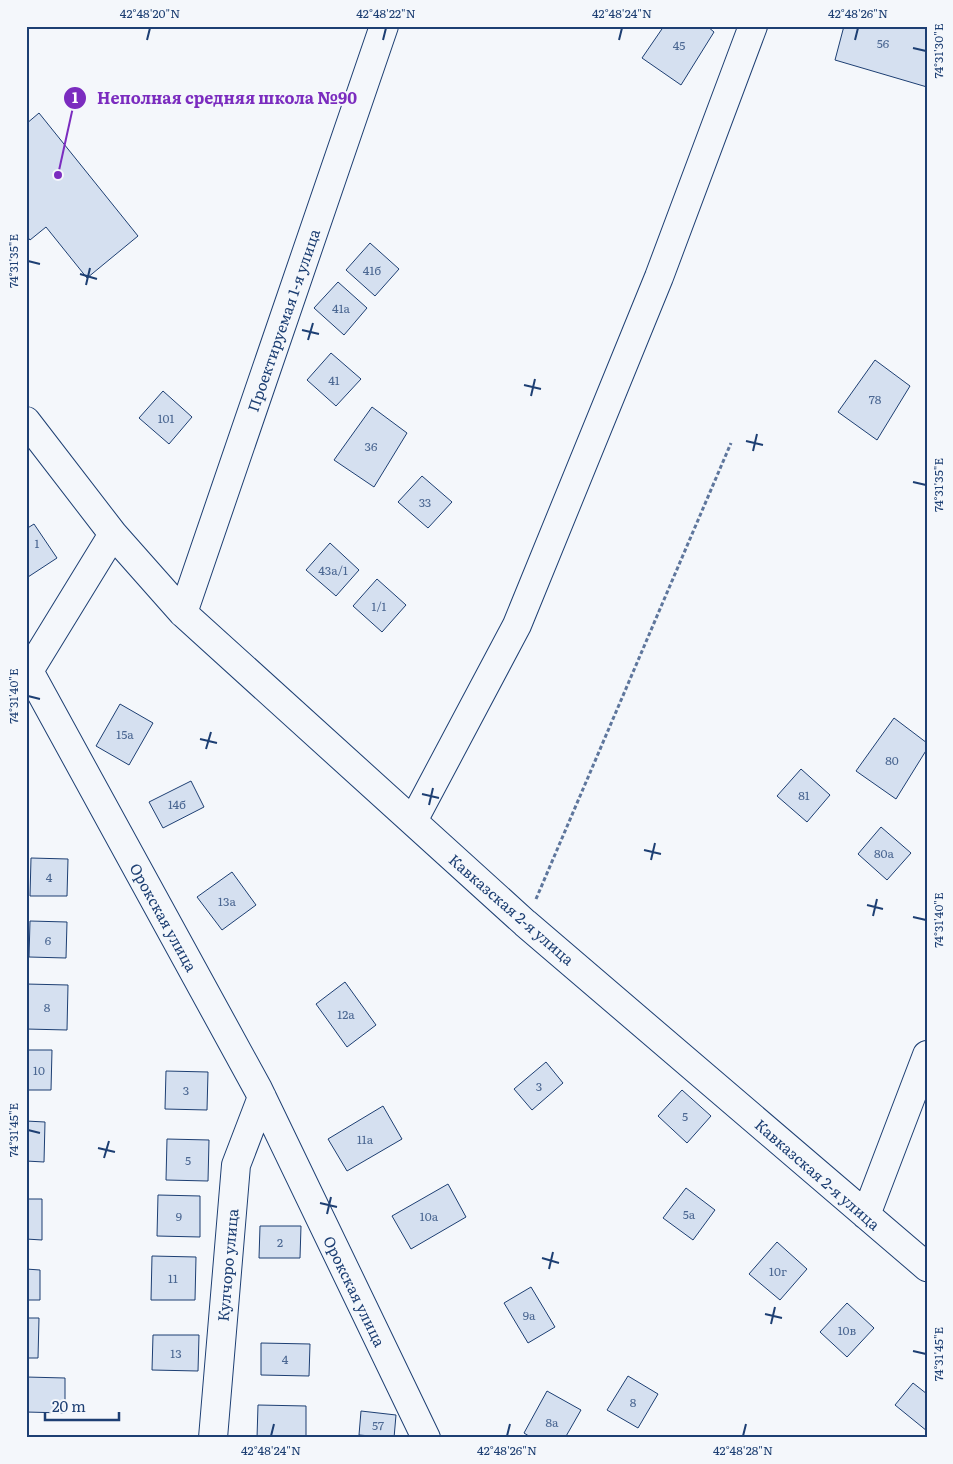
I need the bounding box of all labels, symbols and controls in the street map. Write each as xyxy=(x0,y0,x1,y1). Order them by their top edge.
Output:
text: 42°48'20"N xyxy=(120,4,180,22)
text: 42°48'22"N xyxy=(356,4,416,22)
text: 42°48'24"N xyxy=(592,4,652,22)
text: 42°48'26"N xyxy=(828,4,888,22)
text: 74°31'30"E xyxy=(929,23,947,79)
house number: 56 xyxy=(877,34,890,52)
house number: 45 xyxy=(673,36,685,54)
callout: Неполная средняя школа №90 xyxy=(62,83,367,114)
text: 1 xyxy=(72,85,78,108)
text: Неполная средняя школа №90 xyxy=(97,85,357,109)
street label: Проектируемая 1-я улица xyxy=(241,225,325,415)
text: 74°31'35"E xyxy=(4,234,22,288)
house number: 41б xyxy=(363,261,381,279)
house number: 41а xyxy=(332,299,351,317)
house number: 41 xyxy=(328,371,340,389)
house number: 78 xyxy=(869,390,882,408)
house number: 101 xyxy=(158,409,174,427)
house number: 36 xyxy=(365,437,378,455)
text: 74°31'35"E xyxy=(929,458,947,512)
house number: 33 xyxy=(419,493,431,511)
house number: 1 xyxy=(35,534,40,552)
house number: 43а/1 xyxy=(318,561,348,579)
house number: 1/1 xyxy=(372,597,387,615)
text: 74°31'40"E xyxy=(4,668,22,724)
house number: 15а xyxy=(116,725,134,743)
house number: 80 xyxy=(885,751,899,769)
house number: 81 xyxy=(798,786,810,804)
house number: 14б xyxy=(168,795,186,813)
house number: 80а xyxy=(874,844,895,862)
street label: Кавказская 2-я улица xyxy=(444,848,580,971)
street label: Орокская улица xyxy=(125,859,204,976)
house number: 4 xyxy=(46,868,53,886)
house number: 13а xyxy=(218,892,236,910)
text: 74°31'40"E xyxy=(929,892,947,948)
house number: 6 xyxy=(45,931,52,949)
house number: 8 xyxy=(44,998,51,1016)
house number: 12а xyxy=(337,1005,355,1023)
house number: 10 xyxy=(33,1061,45,1079)
house number: 3 xyxy=(536,1077,542,1095)
house number: 3 xyxy=(183,1081,189,1099)
text: 74°31'45"E xyxy=(4,1102,22,1157)
house number: 5 xyxy=(682,1107,688,1125)
street label: Кавказская 2-я улица xyxy=(750,1113,886,1236)
house number: 11а xyxy=(357,1130,374,1148)
house number: 5 xyxy=(185,1151,191,1169)
house number: 5а xyxy=(683,1205,696,1223)
house number: 9 xyxy=(176,1207,182,1225)
street label: Кулчоро улица xyxy=(211,1207,243,1322)
house number: 10а xyxy=(420,1207,439,1225)
street label: Орокская улица xyxy=(318,1232,392,1351)
house number: 2 xyxy=(277,1233,283,1251)
house number: 10г xyxy=(769,1262,787,1280)
house number: 11 xyxy=(168,1269,178,1287)
house number: 9а xyxy=(523,1306,536,1324)
house number: 10в xyxy=(838,1321,857,1339)
text: 74°31'45"E xyxy=(929,1326,947,1381)
house number: 13 xyxy=(170,1344,182,1362)
house number: 4 xyxy=(282,1350,289,1368)
scale bar xyxy=(45,1389,119,1421)
house number: 8 xyxy=(630,1393,637,1411)
text: 20 m xyxy=(52,1394,86,1417)
house number: 8а xyxy=(545,1413,559,1431)
house number: 57 xyxy=(372,1416,384,1434)
text: 42°48'24"N xyxy=(241,1441,301,1459)
text: 42°48'26"N xyxy=(477,1441,537,1459)
text: 42°48'28"N xyxy=(713,1441,773,1459)

